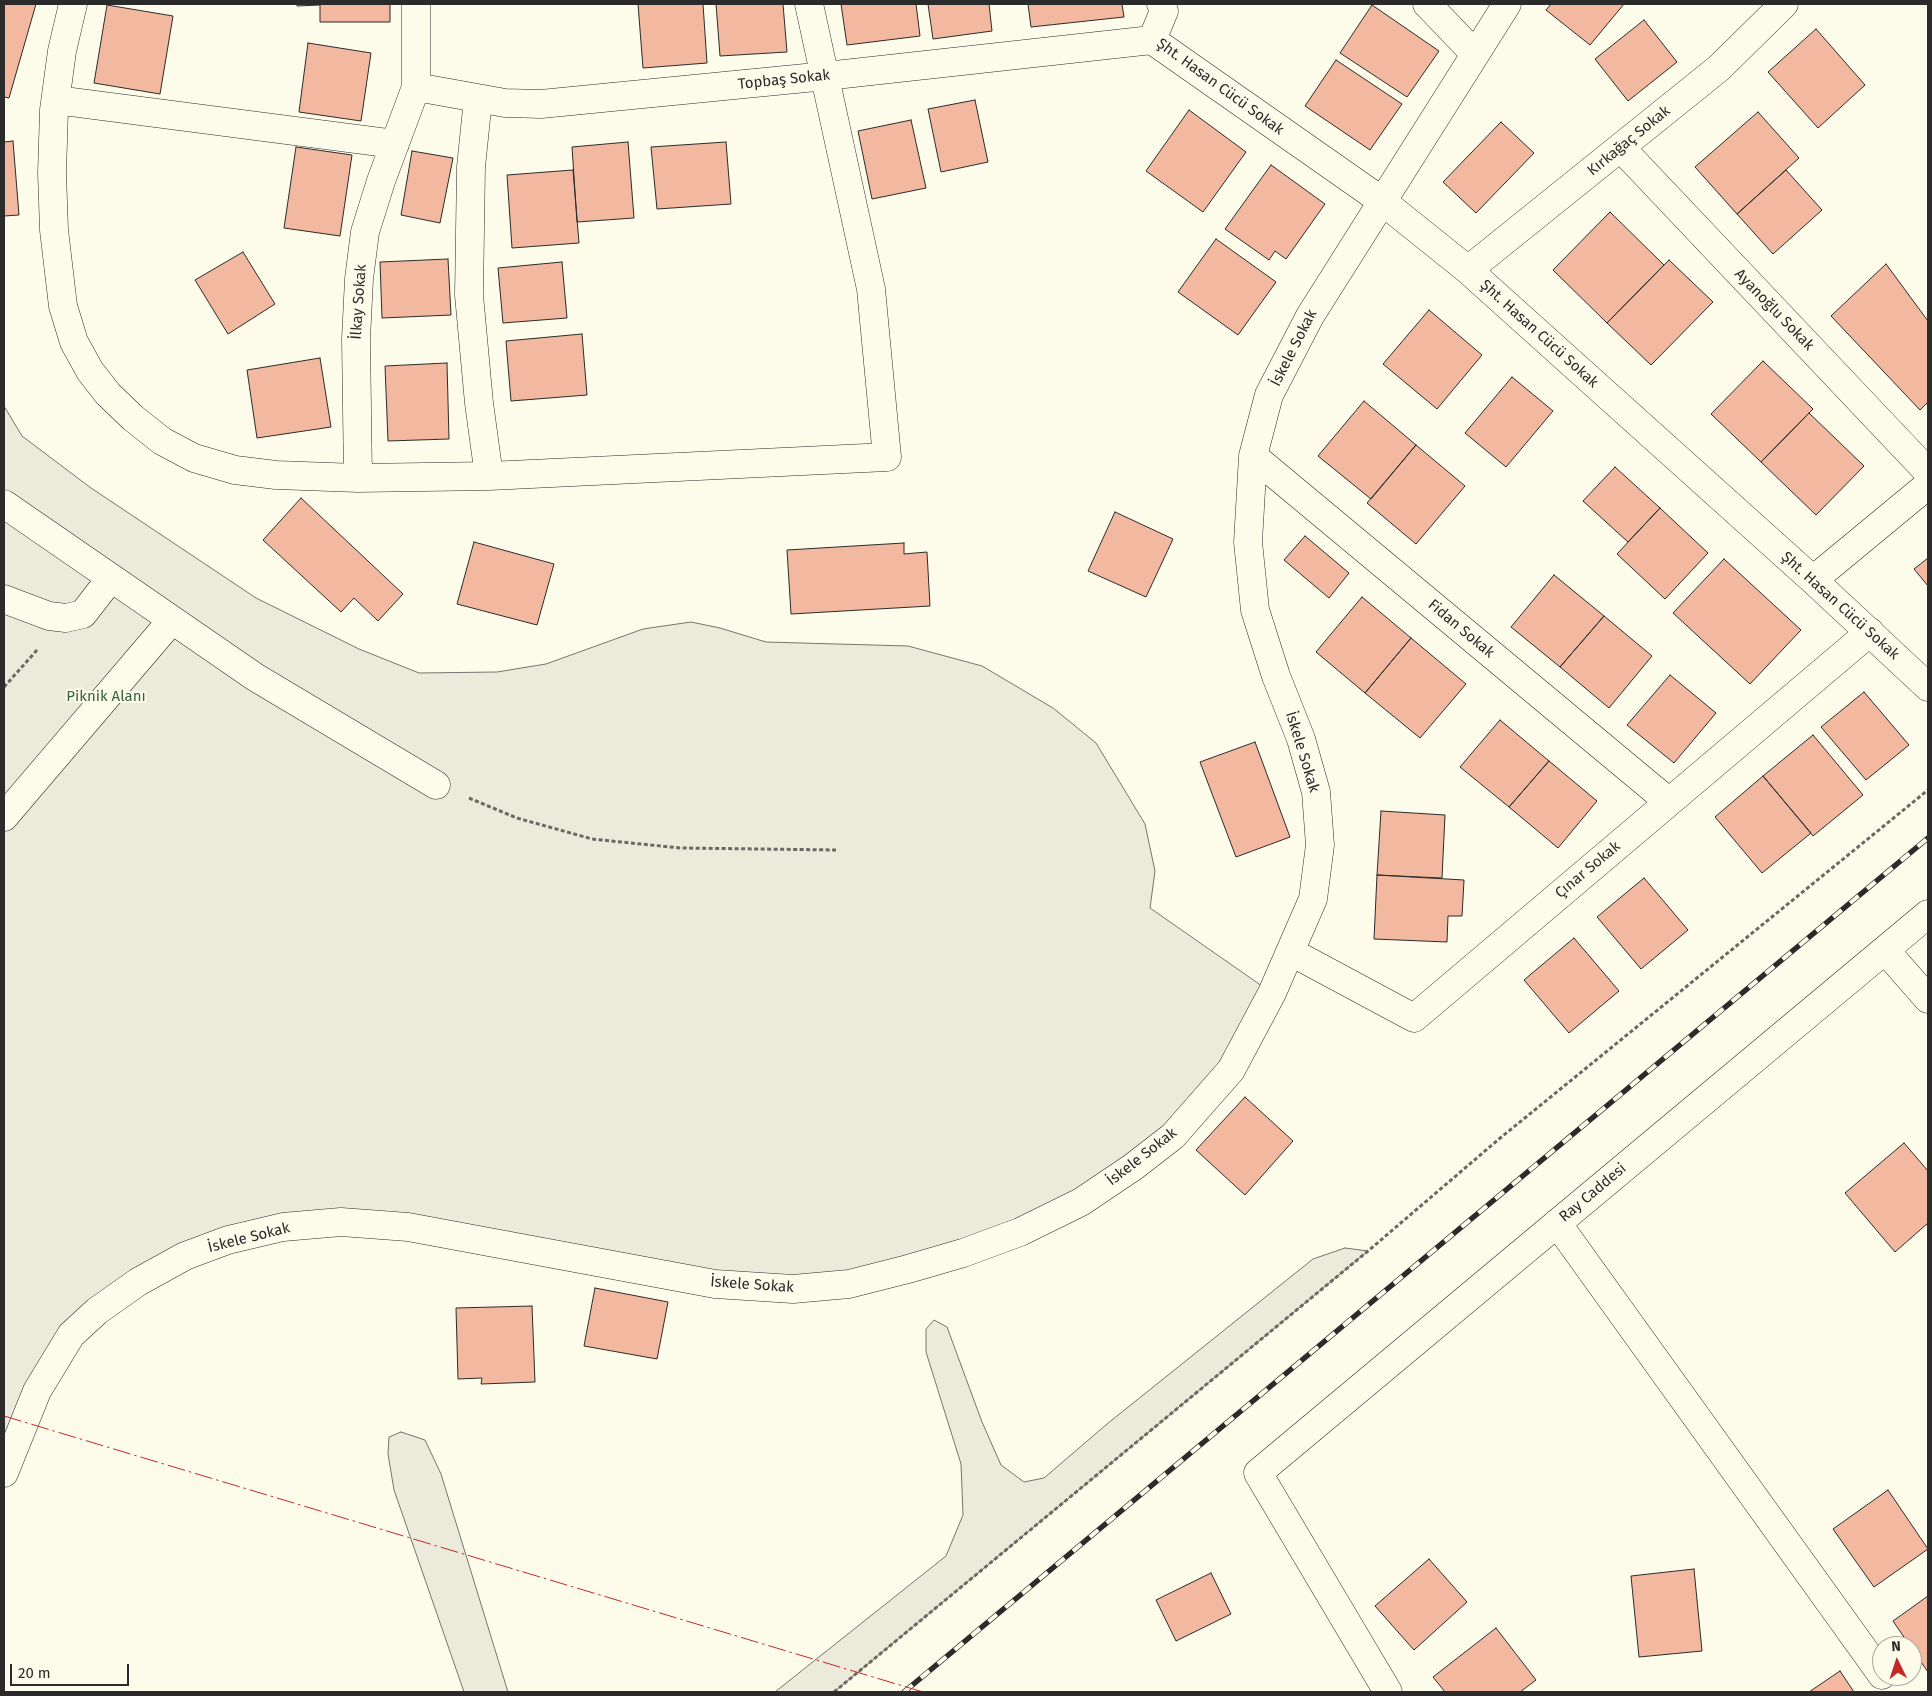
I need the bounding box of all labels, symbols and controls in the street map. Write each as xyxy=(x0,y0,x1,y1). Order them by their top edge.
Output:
street label: Şht. Hasan Cücü Sokak xyxy=(1153,35,1287,139)
street label: Topbaş Sokak xyxy=(737,66,831,94)
street label: Kırkağaç Sokak xyxy=(1584,102,1674,180)
street label: İlkay Sokak xyxy=(347,264,371,340)
street label: Ayanoğlu Sokak xyxy=(1731,265,1817,355)
street label: Şht. Hasan Cücü Sokak xyxy=(1476,276,1602,392)
street label: İskele Sokak xyxy=(1267,307,1321,389)
street label: Şht. Hasan Cücü Sokak xyxy=(1777,548,1903,664)
street label: Fidan Sokak xyxy=(1424,596,1498,662)
park label: Piknik Alanı xyxy=(66,688,146,706)
street label: İskele Sokak xyxy=(1281,709,1323,795)
street label: Çınar Sokak xyxy=(1552,838,1624,902)
street label: İskele Sokak xyxy=(1103,1124,1181,1190)
street label: Ray Caddesi xyxy=(1556,1160,1630,1226)
street label: İskele Sokak xyxy=(206,1219,292,1257)
street label: İskele Sokak xyxy=(710,1273,794,1297)
north arrow xyxy=(1872,1636,1922,1686)
text: N xyxy=(1891,1638,1901,1655)
scale bar xyxy=(12,1654,131,1686)
text: 20 m xyxy=(18,1664,51,1682)

